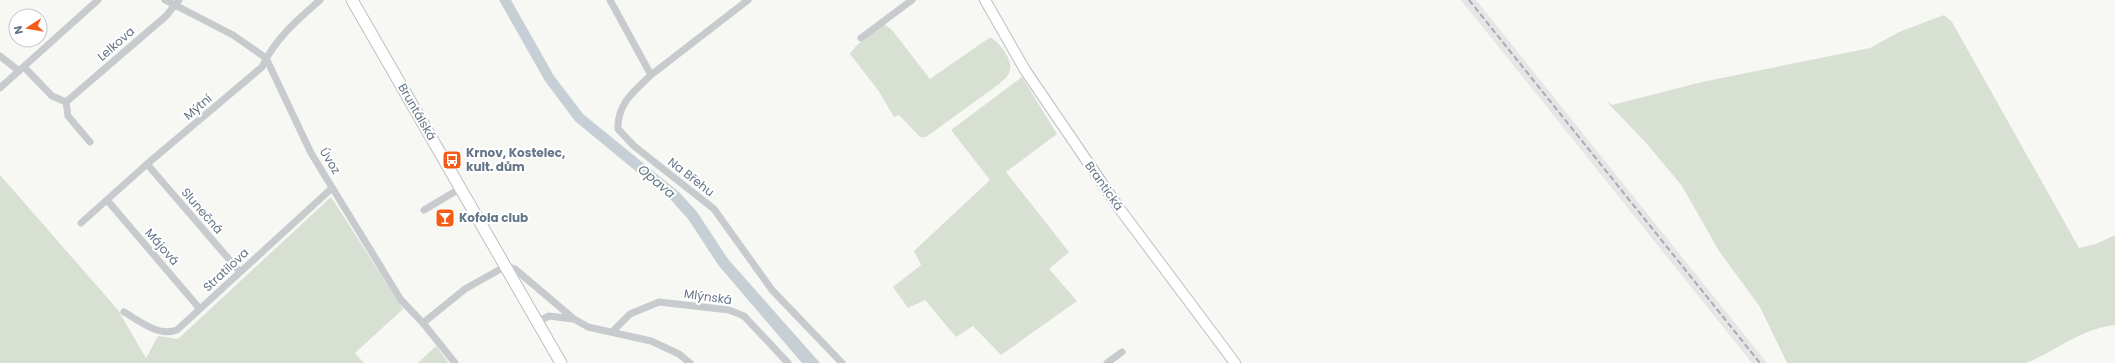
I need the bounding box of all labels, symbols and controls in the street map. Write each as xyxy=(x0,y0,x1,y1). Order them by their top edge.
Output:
north arrow xyxy=(8,8,48,48)
street label: Lelkova xyxy=(93,23,138,65)
text: N xyxy=(10,24,27,36)
street label: Bruntálská xyxy=(394,80,441,143)
street label: Mýtní xyxy=(180,90,215,123)
street label: Úvoz xyxy=(316,144,345,177)
place label: Krnov, Kostelec, kult. dům xyxy=(466,144,565,175)
bus stop icon: Krnov, Kostelec, kult. dům xyxy=(441,149,463,171)
street label: Na Břehu xyxy=(665,153,718,200)
street label: Brantická xyxy=(1081,158,1128,214)
water label: Opava xyxy=(634,160,680,203)
street label: Slunečná xyxy=(178,184,227,237)
bar icon: Kofola club xyxy=(434,207,456,229)
place label: Kofola club xyxy=(459,209,528,226)
street label: Májová xyxy=(142,225,183,269)
street label: Stratilova xyxy=(199,244,252,295)
street label: Mlýnská xyxy=(683,285,733,308)

